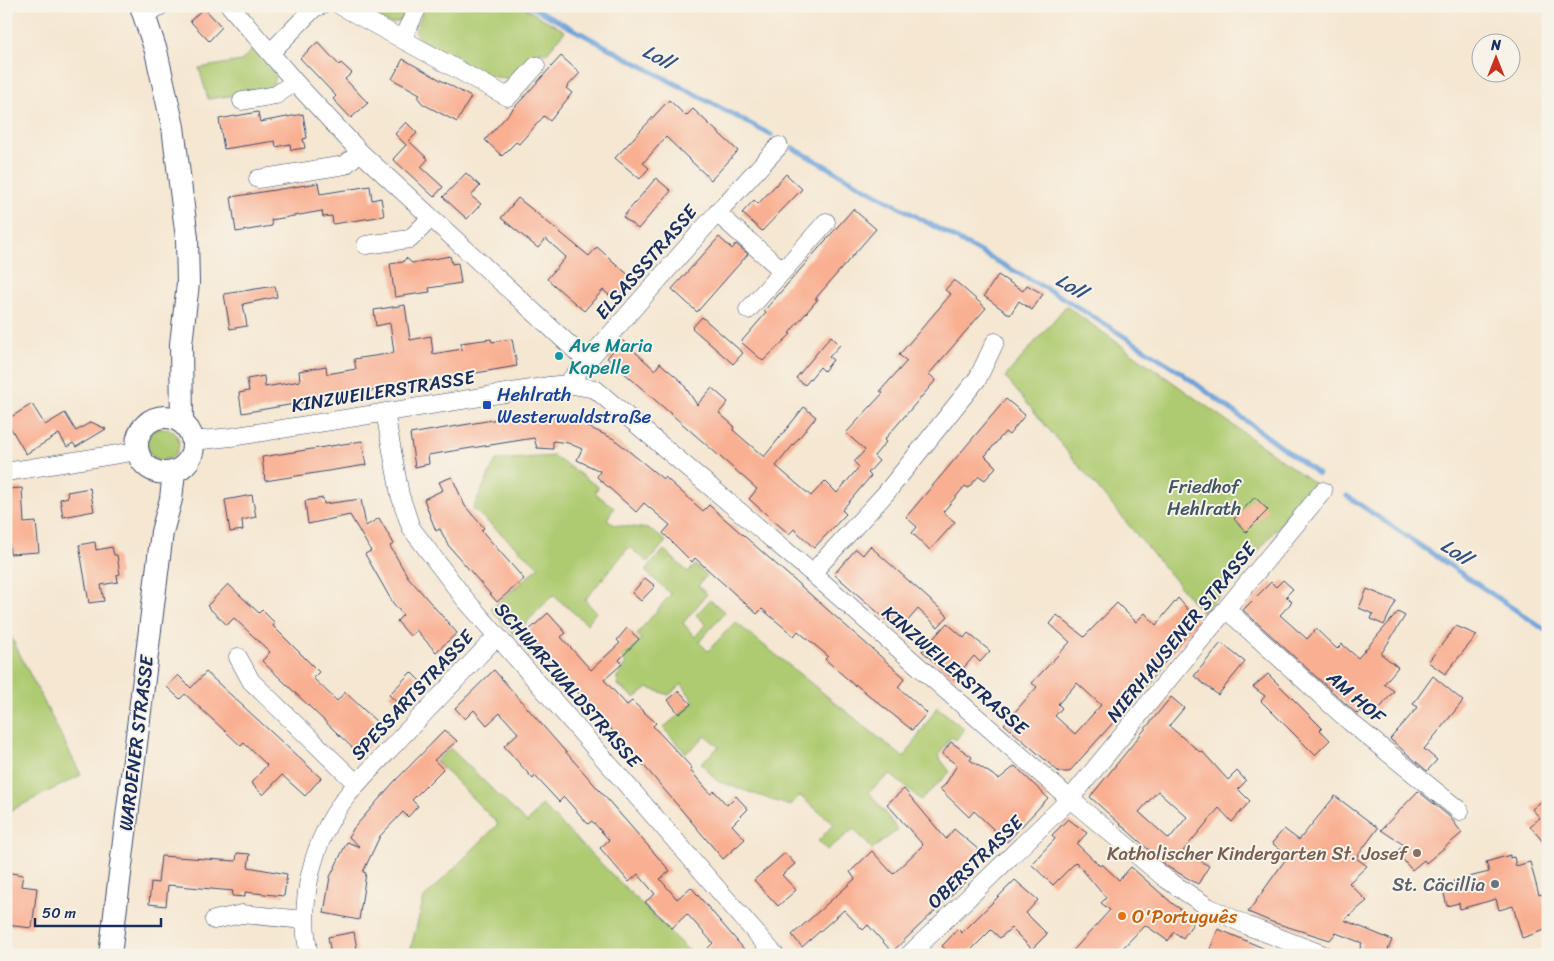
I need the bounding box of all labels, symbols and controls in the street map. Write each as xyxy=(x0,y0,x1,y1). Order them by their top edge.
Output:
north arrow xyxy=(1472,32,1522,82)
text: N xyxy=(1490,33,1501,58)
water label: Loll xyxy=(636,34,684,82)
street label: ELSASSSTRASSE xyxy=(586,196,706,327)
water label: Loll xyxy=(1049,263,1097,311)
place label: Ave Maria Kapelle xyxy=(568,329,653,384)
marker: Ave Maria Kapelle xyxy=(553,350,565,362)
street label: KINZWEILERSTRASSE xyxy=(289,360,478,422)
place label: Hehlrath Westerwaldstraße xyxy=(497,378,652,433)
marker: Hehlrath Westerwaldstraße xyxy=(481,399,493,411)
park label: Friedhof Hehlrath xyxy=(1167,470,1242,525)
water label: Loll xyxy=(1433,529,1482,578)
street label: NIERHAUSENER STRASSE xyxy=(1098,533,1265,729)
street label: SCHWARZWALDSTRASSE xyxy=(486,595,651,777)
street label: KINZWEILERSTRASSE xyxy=(874,597,1037,744)
street label: SPESSARTSTRASSE xyxy=(342,621,483,768)
street label: WARDENER STRASSE xyxy=(109,652,163,833)
street label: AM HOF xyxy=(1318,661,1394,733)
street label: OBERSTRASSE xyxy=(919,806,1032,917)
place label: Katholischer Kindergarten St. Josef xyxy=(1107,837,1410,870)
marker: Katholischer Kindergarten St. Josef xyxy=(1411,847,1423,859)
place label: St. Cäcillia xyxy=(1392,868,1485,901)
marker: St. Cäcillia xyxy=(1489,878,1501,890)
scale bar xyxy=(35,896,161,928)
text: 50 m xyxy=(42,900,77,926)
place label: O'Português xyxy=(1132,900,1237,933)
marker: O'Português xyxy=(1116,910,1128,922)

